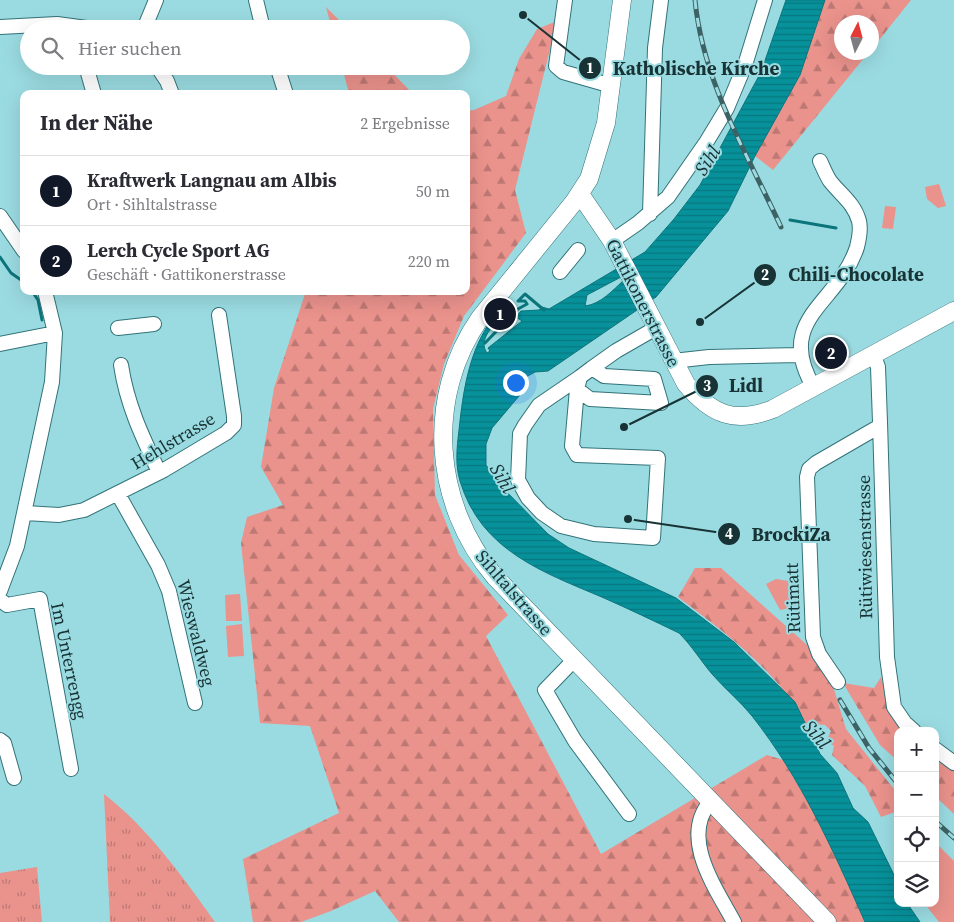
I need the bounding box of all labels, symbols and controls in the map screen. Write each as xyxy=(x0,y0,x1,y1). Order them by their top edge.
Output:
north arrow xyxy=(834,15,879,60)
search box xyxy=(20,20,470,75)
icon: search xyxy=(38,34,66,62)
text: Hier suchen xyxy=(78,35,182,61)
callout: Katholische Kirche xyxy=(578,51,790,85)
text: Katholische Kirche xyxy=(613,55,779,81)
text: 1 xyxy=(586,57,594,78)
text: In der Nähe xyxy=(40,108,153,137)
text: 2 Ergebnisse xyxy=(360,112,450,134)
water label: Sihl xyxy=(688,139,727,180)
text: Kraftwerk Langnau am Albis xyxy=(87,167,337,193)
text: 1 xyxy=(52,180,60,202)
text: 50 m xyxy=(416,180,450,202)
text: Ort · Sihltalstrasse xyxy=(87,193,217,215)
street label: Gattikonerstrasse xyxy=(600,234,687,371)
text: Lerch Cycle Sport AG xyxy=(87,237,269,263)
text: 2 xyxy=(52,250,60,272)
text: 220 m xyxy=(408,250,450,272)
callout: Chili-Chocolate xyxy=(753,258,934,292)
text: Chili-Chocolate xyxy=(788,261,924,287)
text: Geschäft · Gattikonerstrasse xyxy=(87,263,286,285)
text: 2 xyxy=(761,264,769,285)
pin: 1 xyxy=(484,295,516,333)
pin: 2 xyxy=(815,334,847,372)
callout: Lidl xyxy=(694,369,773,403)
your location xyxy=(503,370,529,396)
text: Lidl xyxy=(729,372,763,398)
text: 3 xyxy=(703,375,711,396)
street label: Hehlstrasse xyxy=(126,406,219,476)
water label: Sihl xyxy=(484,458,522,498)
street label: Rütiwiesenstrasse xyxy=(851,475,878,619)
callout: BrockiZa xyxy=(717,517,841,551)
text: BrockiZa xyxy=(751,521,832,547)
text: 4 xyxy=(725,523,733,544)
street label: Sihltalstrasse xyxy=(470,544,559,641)
street label: Rütimatt xyxy=(779,562,806,634)
street label: Wieswaldweg xyxy=(171,577,222,689)
street label: Im Unterrengg xyxy=(45,600,94,722)
water label: Sihl xyxy=(797,714,837,755)
map controls xyxy=(894,727,939,907)
button: + xyxy=(894,727,939,772)
button: − xyxy=(894,772,939,817)
button: locate xyxy=(894,817,939,862)
button: layers xyxy=(894,862,939,907)

